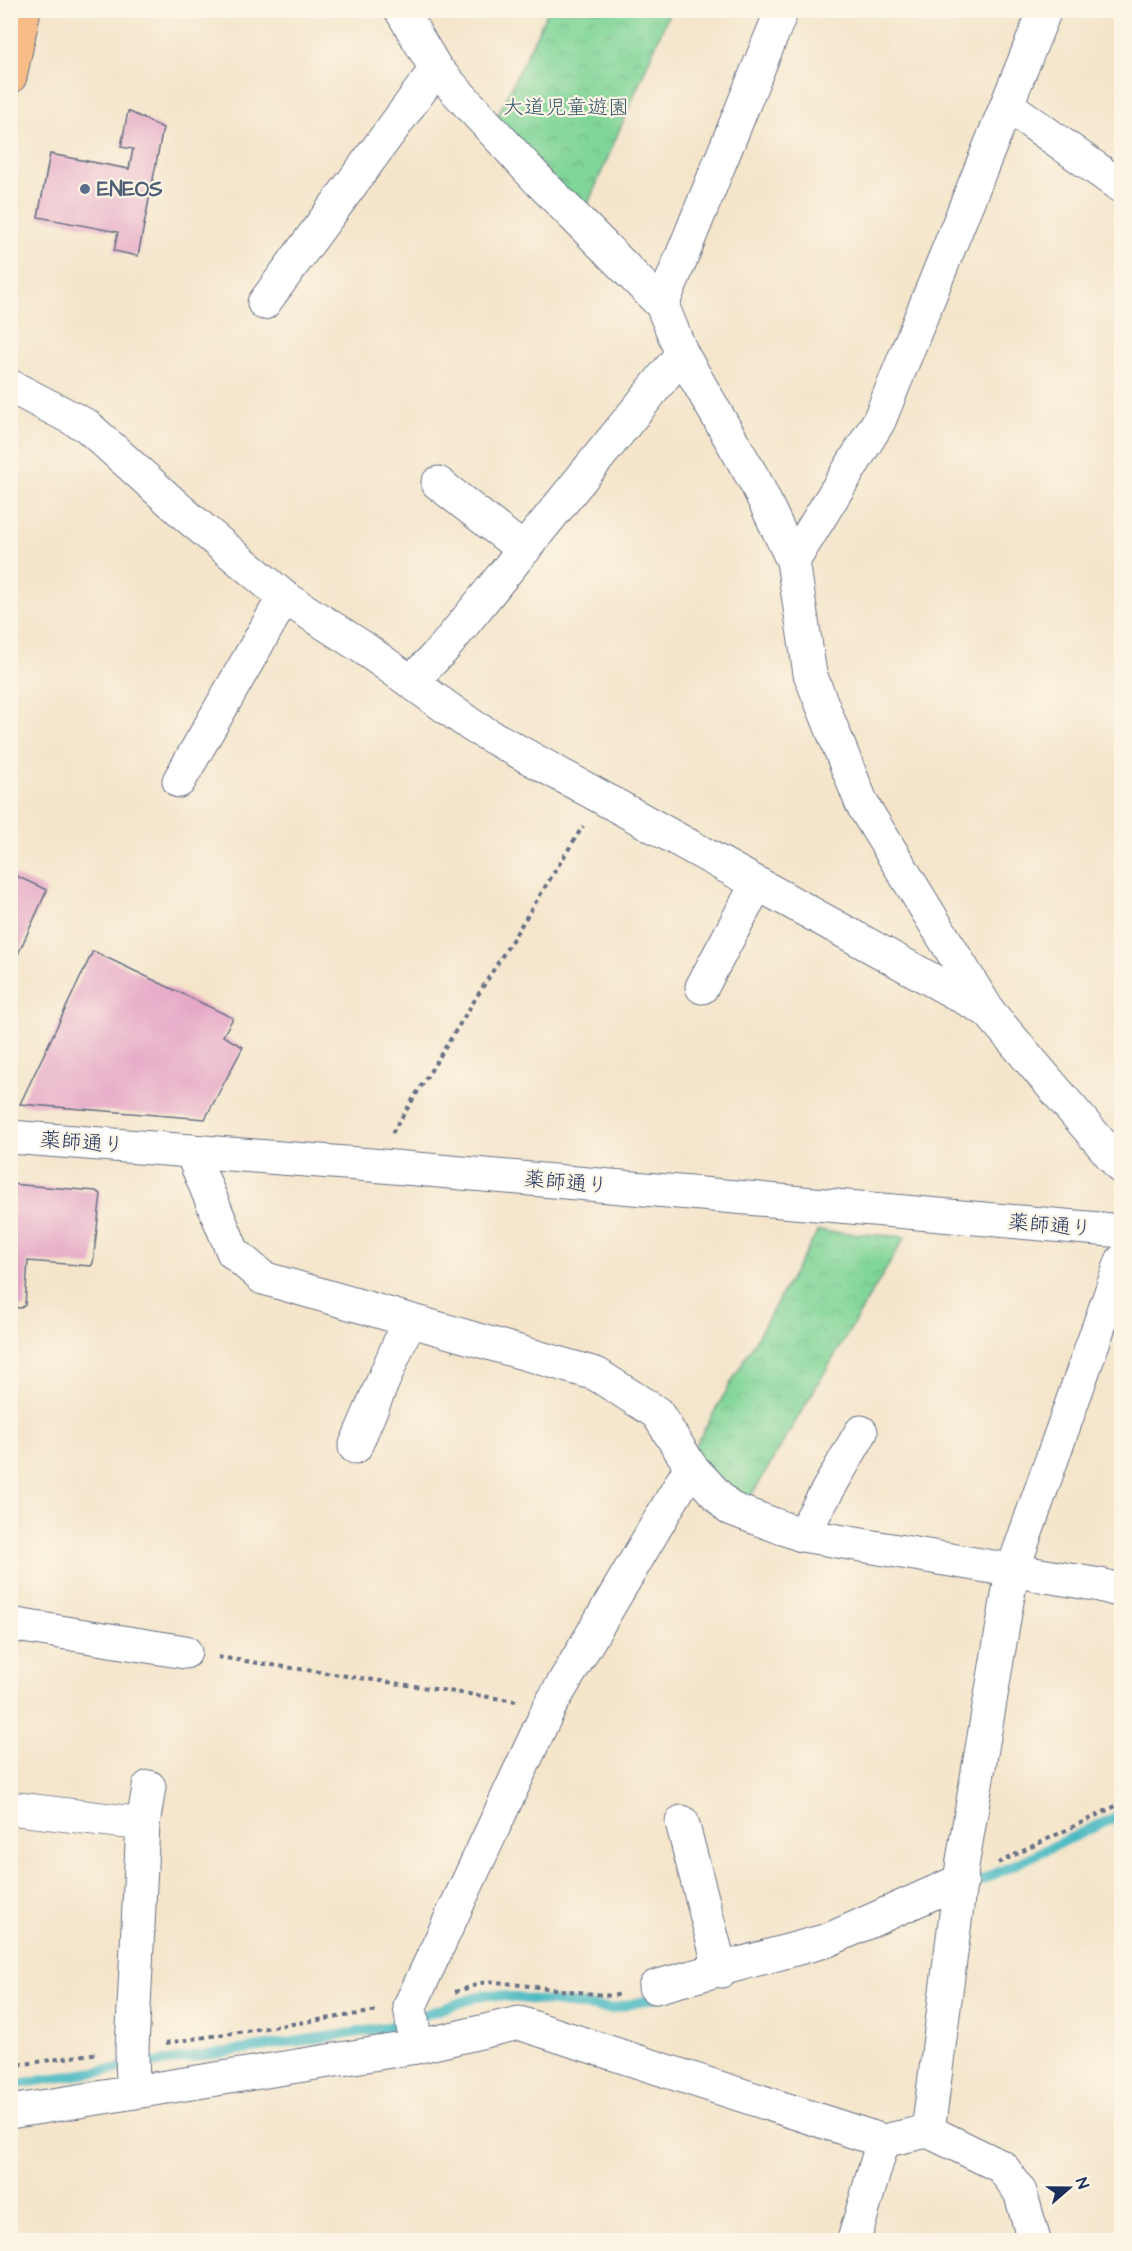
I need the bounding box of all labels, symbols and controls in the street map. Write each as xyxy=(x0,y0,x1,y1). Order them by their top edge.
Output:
park label: 大道児童遊園 xyxy=(503,93,629,122)
place label: ENEOS xyxy=(97,175,163,204)
marker: ENEOS xyxy=(78,182,92,196)
street label: 薬師通り xyxy=(39,1125,125,1160)
street label: 薬師通り xyxy=(523,1164,609,1201)
street label: 薬師通り xyxy=(1007,1207,1093,1244)
north arrow xyxy=(1039,2158,1099,2218)
text: N xyxy=(1070,2175,1094,2192)

